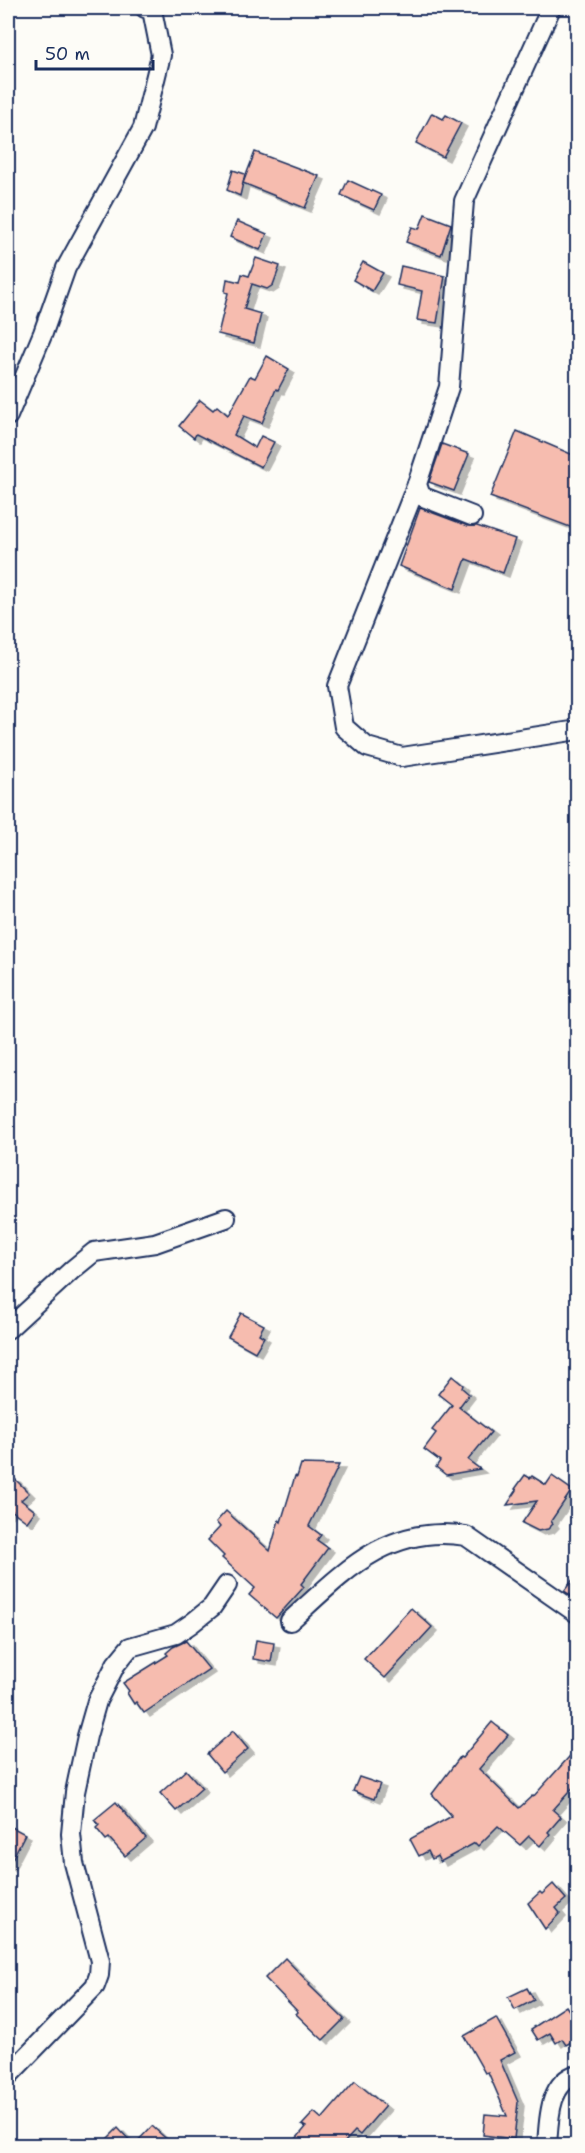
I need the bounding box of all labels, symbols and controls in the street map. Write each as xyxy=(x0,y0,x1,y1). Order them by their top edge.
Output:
scale bar xyxy=(36,33,153,71)
text: 50 m xyxy=(45,42,90,66)

